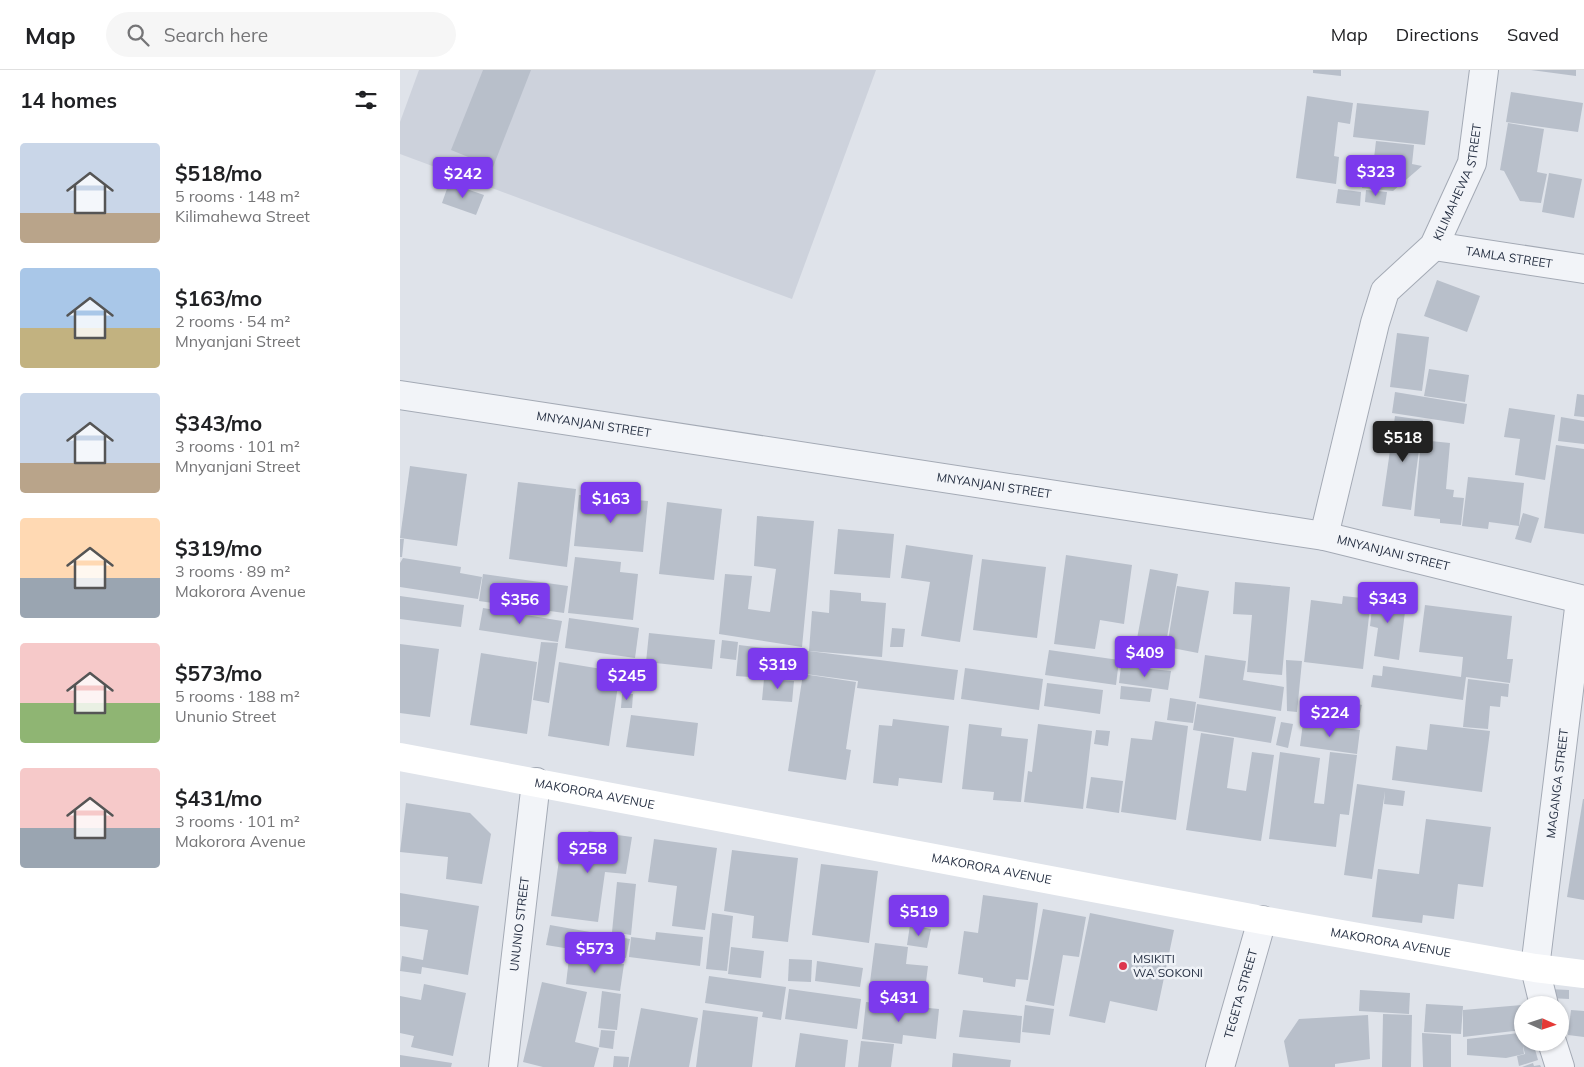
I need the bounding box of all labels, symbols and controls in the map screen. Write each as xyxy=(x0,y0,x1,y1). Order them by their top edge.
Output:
search box xyxy=(106,12,456,57)
text: Map xyxy=(25,20,76,50)
icon: search xyxy=(124,21,152,49)
text: Search here xyxy=(164,23,268,47)
text: Map xyxy=(1331,23,1368,46)
text: Directions xyxy=(1396,23,1479,46)
text: Saved xyxy=(1507,23,1559,46)
icon: filters xyxy=(352,86,380,114)
text: 14 homes xyxy=(20,87,117,113)
street label: KILIMAHEWA STREET xyxy=(1430,122,1484,243)
pin: $323 xyxy=(1346,154,1406,197)
pin: $242 xyxy=(433,156,493,199)
text: $518/mo xyxy=(175,160,262,186)
text: $323 xyxy=(1357,161,1395,181)
icon: home xyxy=(60,163,120,223)
text: $242 xyxy=(444,163,482,183)
text: 5 rooms · 148 m² xyxy=(175,186,300,206)
text: Kilimahewa Street xyxy=(175,206,310,226)
street label: TAMLA STREET xyxy=(1465,243,1554,271)
text: $163/mo xyxy=(175,285,262,311)
icon: home xyxy=(60,288,120,348)
text: 2 rooms · 54 m² xyxy=(175,311,290,331)
text: Mnyanjani Street xyxy=(175,331,300,351)
street label: MNYANJANI STREET xyxy=(536,408,653,440)
text: $343/mo xyxy=(175,410,262,436)
icon: home xyxy=(60,413,120,473)
pin: $518 xyxy=(1373,420,1433,463)
text: $518 xyxy=(1384,427,1422,447)
text: 3 rooms · 101 m² xyxy=(175,436,300,456)
text: Mnyanjani Street xyxy=(175,456,300,476)
street label: MNYANJANI STREET xyxy=(936,469,1053,501)
pin: $163 xyxy=(581,482,641,524)
text: $163 xyxy=(592,488,630,508)
street label: MNYANJANI STREET xyxy=(1335,531,1452,574)
text: $319/mo xyxy=(175,535,262,561)
icon: home xyxy=(60,538,120,598)
text: 3 rooms · 89 m² xyxy=(175,561,290,581)
text: Makorora Avenue xyxy=(175,581,306,601)
pin: $356 xyxy=(490,582,550,625)
pin: $343 xyxy=(1358,582,1418,624)
text: $343 xyxy=(1369,588,1407,608)
text: $356 xyxy=(501,589,539,609)
pin: $409 xyxy=(1115,636,1175,678)
text: $409 xyxy=(1126,642,1164,662)
pin: $319 xyxy=(748,648,808,690)
text: $319 xyxy=(759,654,797,674)
pin: $245 xyxy=(597,658,657,701)
text: $573/mo xyxy=(175,660,262,686)
icon: home xyxy=(60,663,120,723)
text: $245 xyxy=(608,665,646,685)
text: 5 rooms · 188 m² xyxy=(175,686,300,706)
pin: $224 xyxy=(1300,696,1360,738)
text: $224 xyxy=(1311,702,1349,722)
text: Ununio Street xyxy=(175,706,276,726)
street label: MAGANGA STREET xyxy=(1543,727,1571,839)
street label: MAKORORA AVENUE xyxy=(533,775,656,812)
text: $431/mo xyxy=(175,785,262,811)
icon: home xyxy=(60,788,120,848)
text: 3 rooms · 101 m² xyxy=(175,811,300,831)
text: Makorora Avenue xyxy=(175,831,306,851)
pin: $258 xyxy=(558,832,618,874)
text: $258 xyxy=(569,838,607,858)
street label: MAKORORA AVENUE xyxy=(930,850,1053,887)
street label: UNUNIO STREET xyxy=(506,875,532,972)
pin: $519 xyxy=(889,894,949,937)
text: $519 xyxy=(900,901,938,921)
street label: MAKORORA AVENUE xyxy=(1330,924,1452,960)
pin: $573 xyxy=(565,932,625,974)
text: $573 xyxy=(576,938,614,958)
street label: TEGETA STREET xyxy=(1221,947,1261,1040)
place label: MSIKITI WA SOKONI xyxy=(1133,951,1203,980)
marker: MSIKITI WA SOKONI xyxy=(1117,960,1129,972)
pin: $431 xyxy=(869,980,929,1023)
text: $431 xyxy=(880,987,918,1007)
north arrow xyxy=(1514,996,1569,1051)
map controls xyxy=(1514,996,1569,1051)

